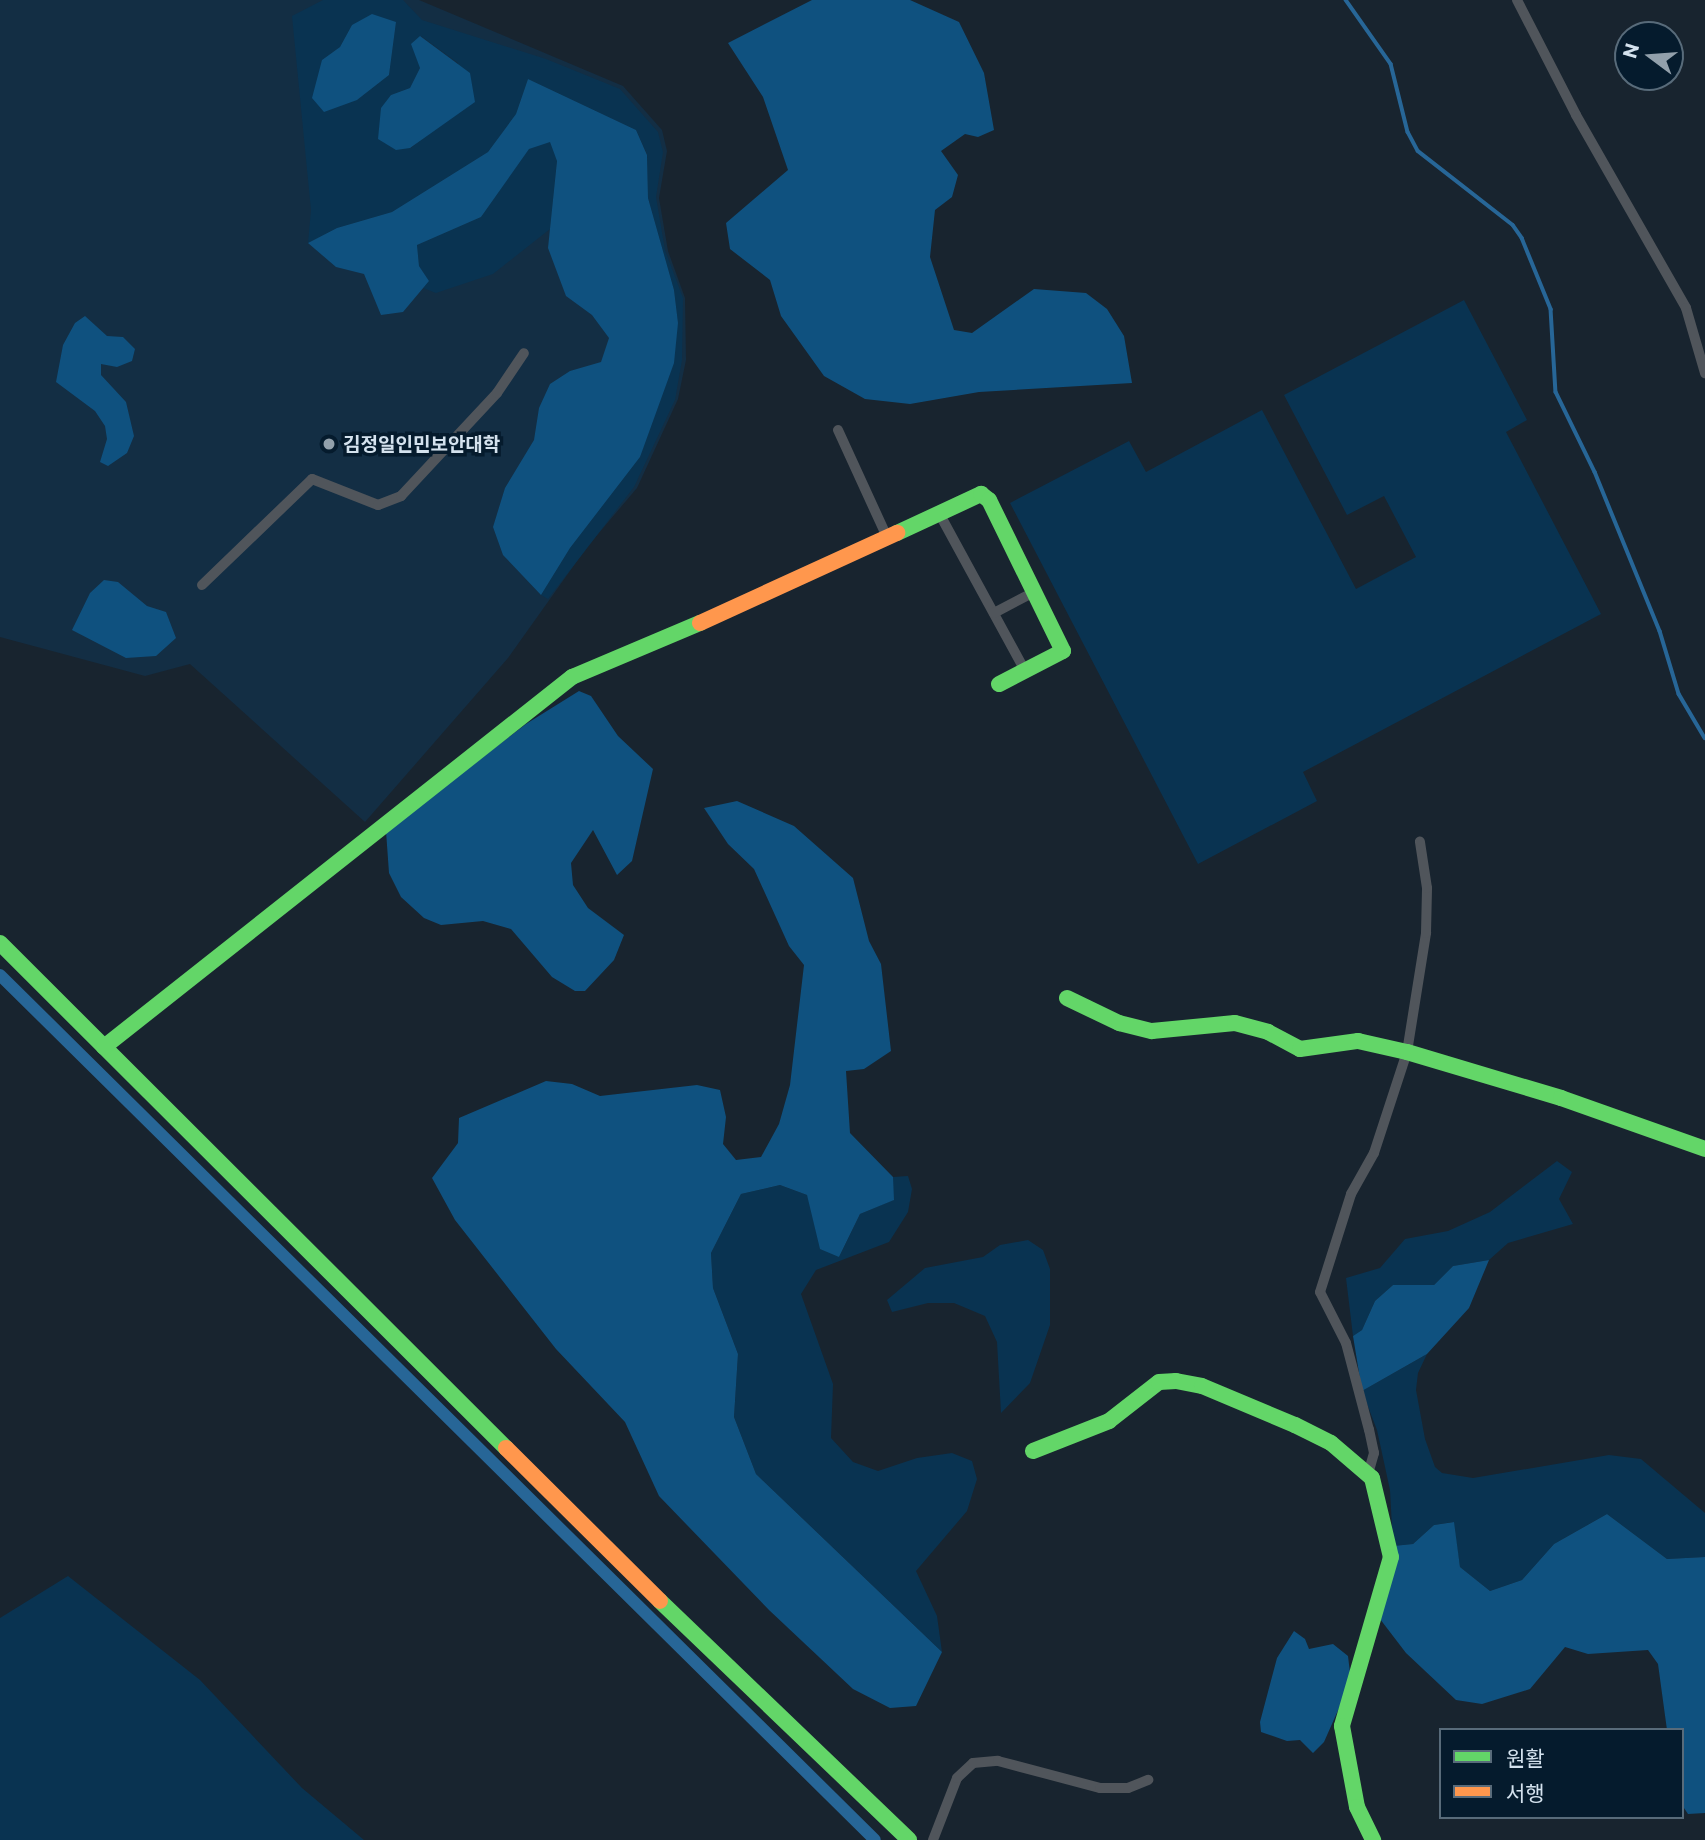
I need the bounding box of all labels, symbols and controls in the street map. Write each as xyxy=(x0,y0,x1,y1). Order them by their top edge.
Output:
north arrow xyxy=(1614,21,1684,91)
text: N xyxy=(1617,41,1643,61)
place label: 김정일인민보안대학 xyxy=(343,433,500,455)
marker: 김정일인민보안대학 xyxy=(321,436,337,452)
legend xyxy=(1439,1728,1684,1819)
text: 원활 xyxy=(1506,1745,1545,1770)
text: 서행 xyxy=(1506,1780,1545,1805)

